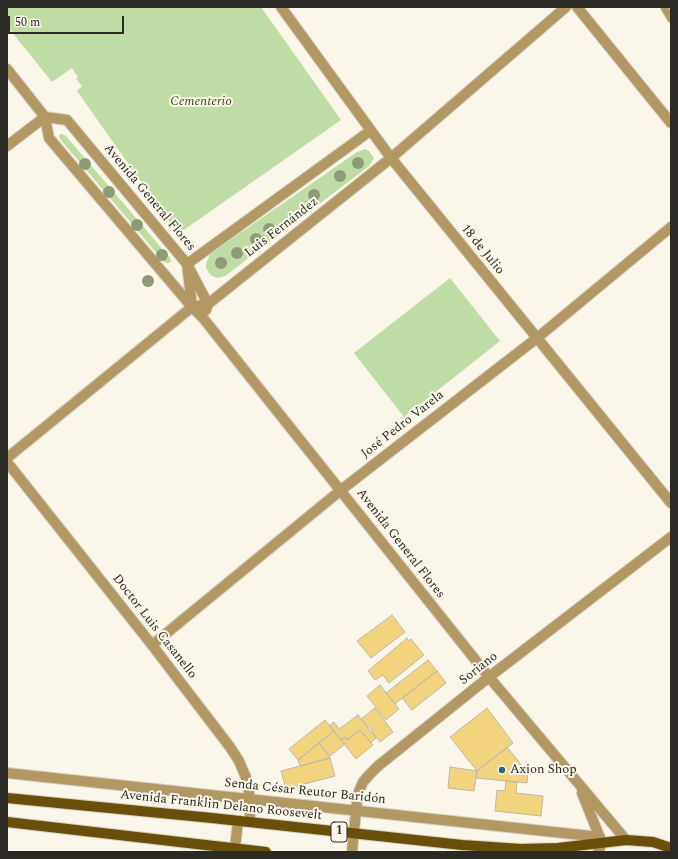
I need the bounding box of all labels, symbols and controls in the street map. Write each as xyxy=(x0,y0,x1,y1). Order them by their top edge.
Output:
scale bar xyxy=(10,8,126,34)
text: 50 m xyxy=(15,13,40,32)
park label: Cementerio xyxy=(170,94,232,110)
street label: Avenida General Flores xyxy=(100,141,198,255)
street label: Luis Fernández xyxy=(242,195,322,261)
street label: 18 de Julio xyxy=(457,222,507,278)
street label: José Pedro Varela xyxy=(358,388,448,462)
street label: Avenida General Flores xyxy=(352,486,448,602)
street label: Doctor Luis Casanello xyxy=(108,572,200,682)
street label: Soriano xyxy=(457,649,501,689)
place label: Axion Shop xyxy=(510,762,577,778)
marker: Axion Shop xyxy=(497,765,507,775)
street label: Senda César Reutor Baridón xyxy=(224,776,386,808)
street label: Avenida Franklin Delano Roosevelt xyxy=(119,788,323,824)
road number: 1 xyxy=(331,822,347,842)

